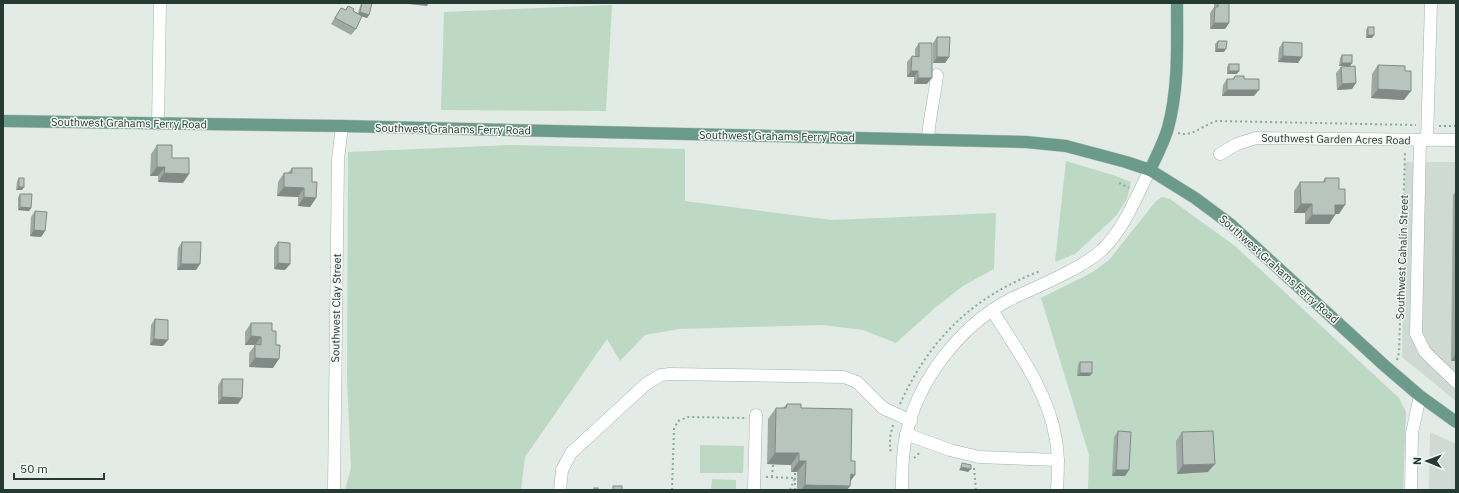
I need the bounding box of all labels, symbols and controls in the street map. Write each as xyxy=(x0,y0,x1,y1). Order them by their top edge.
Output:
street label: Southwest Grahams Ferry Road xyxy=(51,115,207,131)
street label: Southwest Grahams Ferry Road xyxy=(375,121,531,137)
street label: Southwest Grahams Ferry Road xyxy=(699,128,855,144)
street label: Southwest Garden Acres Road xyxy=(1261,131,1411,147)
street label: Southwest Cahalin Street xyxy=(1393,194,1411,320)
street label: Southwest Grahams Ferry Road xyxy=(1216,212,1342,326)
street label: Southwest Clay Street xyxy=(328,253,344,363)
north arrow xyxy=(1407,441,1447,481)
scale bar xyxy=(14,455,104,481)
text: N xyxy=(1410,457,1424,465)
text: 50 m xyxy=(20,461,48,476)

